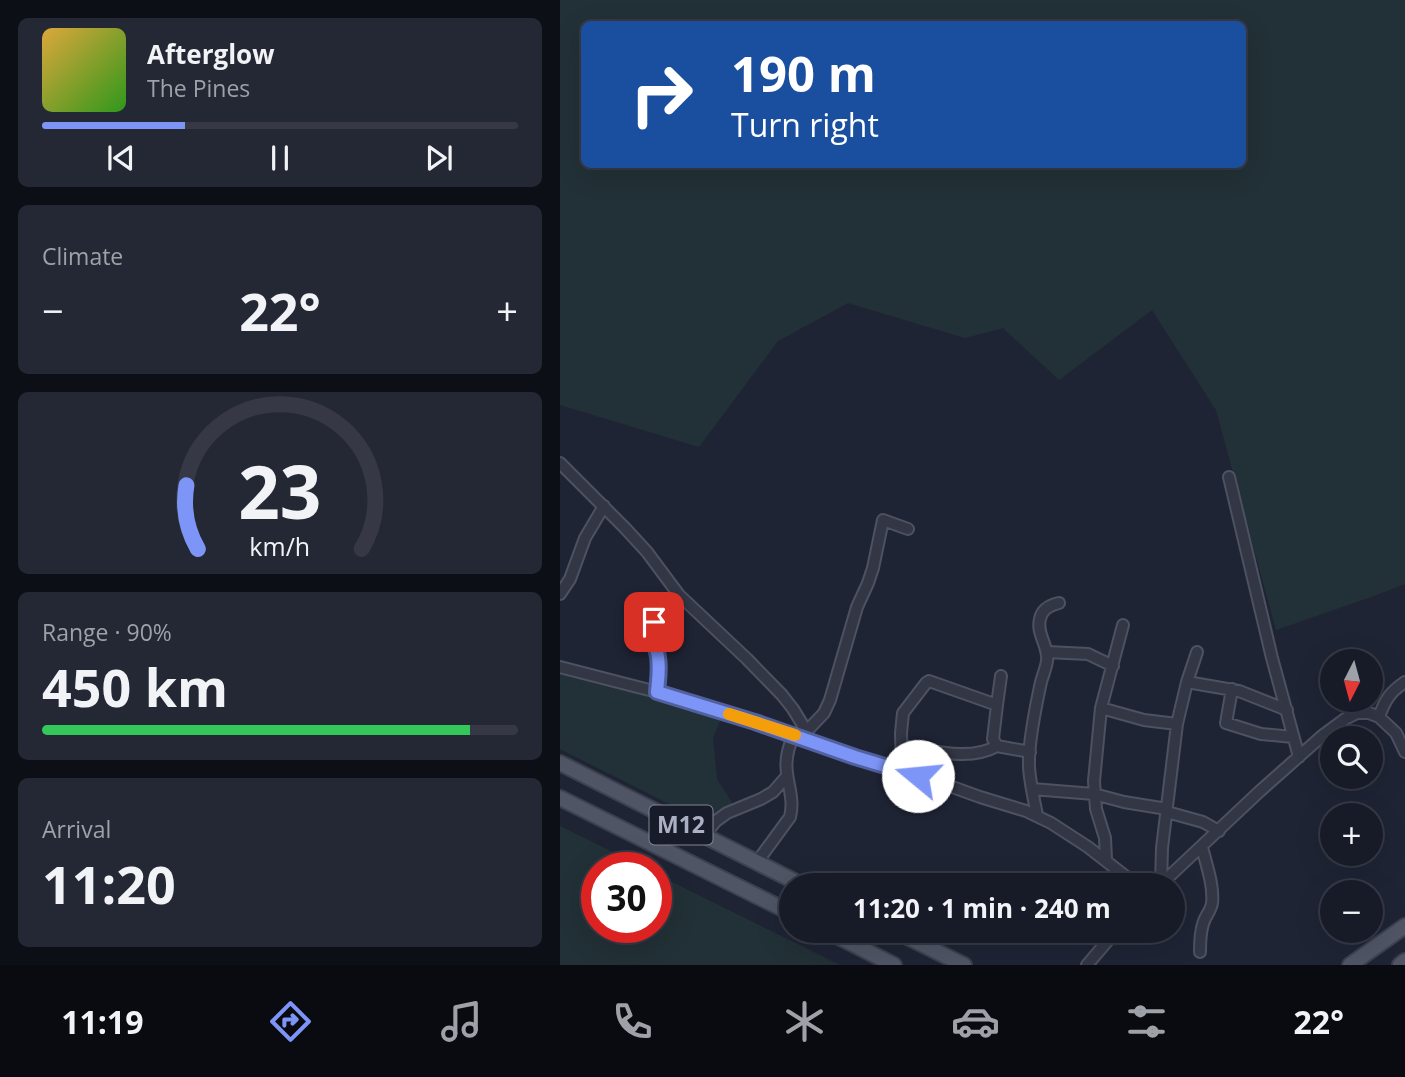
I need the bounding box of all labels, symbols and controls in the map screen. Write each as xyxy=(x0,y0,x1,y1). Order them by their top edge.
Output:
text: Afterglow xyxy=(147,36,274,72)
text: 190 m xyxy=(731,40,876,106)
icon: right xyxy=(616,49,707,140)
text: The Pines xyxy=(147,72,250,104)
text: Turn right xyxy=(731,103,879,146)
icon: previous xyxy=(102,139,140,177)
icon: pause xyxy=(261,139,299,177)
icon: next xyxy=(420,139,458,177)
text: Climate xyxy=(42,240,123,272)
text: 22° xyxy=(239,275,321,346)
text: − xyxy=(42,284,64,336)
text: + xyxy=(496,284,518,336)
text: 23 xyxy=(238,441,322,540)
text: km/h xyxy=(250,528,310,562)
pin xyxy=(624,592,684,652)
icon: arrive xyxy=(635,603,673,641)
text: Range · 90% xyxy=(42,616,172,648)
north arrow xyxy=(1320,649,1382,712)
map controls xyxy=(1320,649,1383,943)
text: 450 km xyxy=(42,651,228,722)
button: search xyxy=(1320,726,1383,789)
position arrow xyxy=(881,739,955,813)
button: + xyxy=(1320,803,1383,866)
road number: M12 xyxy=(650,806,712,845)
text: Arrival xyxy=(42,813,111,845)
text: 11:20 xyxy=(42,848,176,919)
speed limit sign: 30 xyxy=(581,852,672,943)
button: − xyxy=(1320,880,1383,943)
text: 11:20 · 1 min · 240 m xyxy=(853,890,1111,926)
icon: directions xyxy=(266,997,315,1046)
icon: music xyxy=(437,997,486,1046)
icon: phone xyxy=(608,997,657,1046)
icon: climate xyxy=(780,997,829,1046)
icon: car xyxy=(951,997,1000,1046)
icon: filters xyxy=(1122,997,1171,1046)
text: 11:19 xyxy=(61,1000,143,1043)
text: 22° xyxy=(1294,1000,1344,1043)

